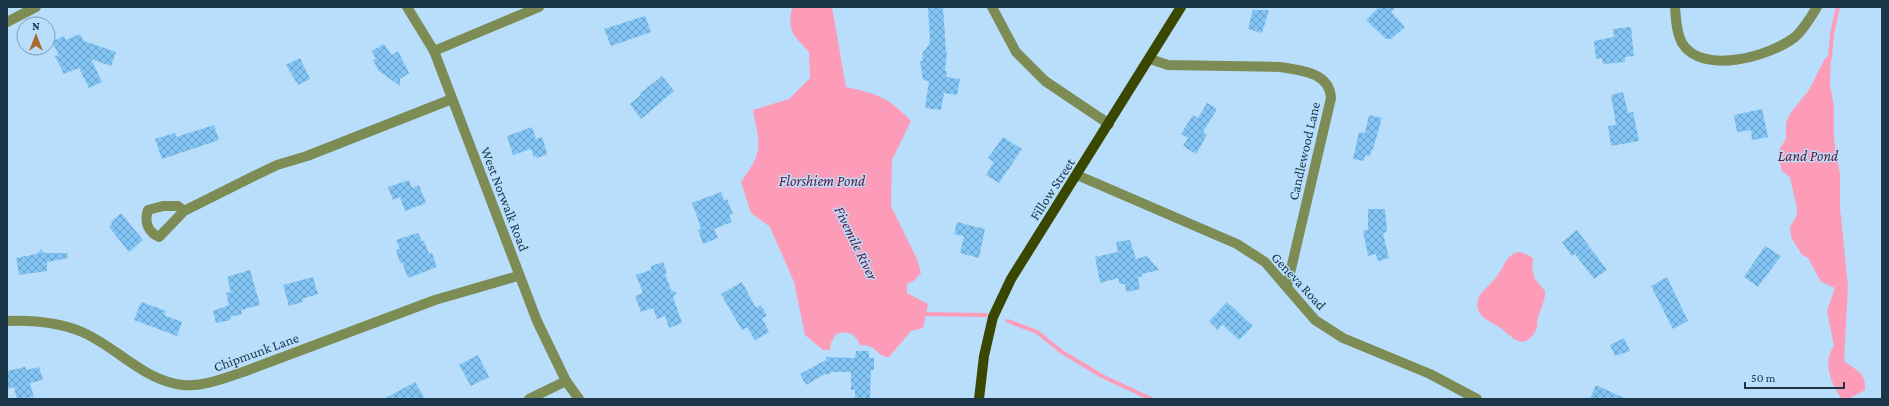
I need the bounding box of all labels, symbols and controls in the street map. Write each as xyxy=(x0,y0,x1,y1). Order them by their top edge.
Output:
north arrow xyxy=(16,16,56,56)
text: N xyxy=(32,20,40,32)
street label: Candlewood Lane xyxy=(1285,100,1323,202)
street label: West Norwalk Road xyxy=(478,145,532,254)
water label: Land Pond xyxy=(1778,148,1839,164)
street label: Fillow Street xyxy=(1026,155,1078,223)
water label: Florshiem Pond xyxy=(779,173,866,189)
water label: Fivemile River xyxy=(831,204,881,283)
street label: Geneva Road xyxy=(1268,249,1330,313)
street label: Chipmunk Lane xyxy=(211,329,301,375)
scale bar xyxy=(1745,364,1844,390)
text: 50 m xyxy=(1751,371,1776,385)

